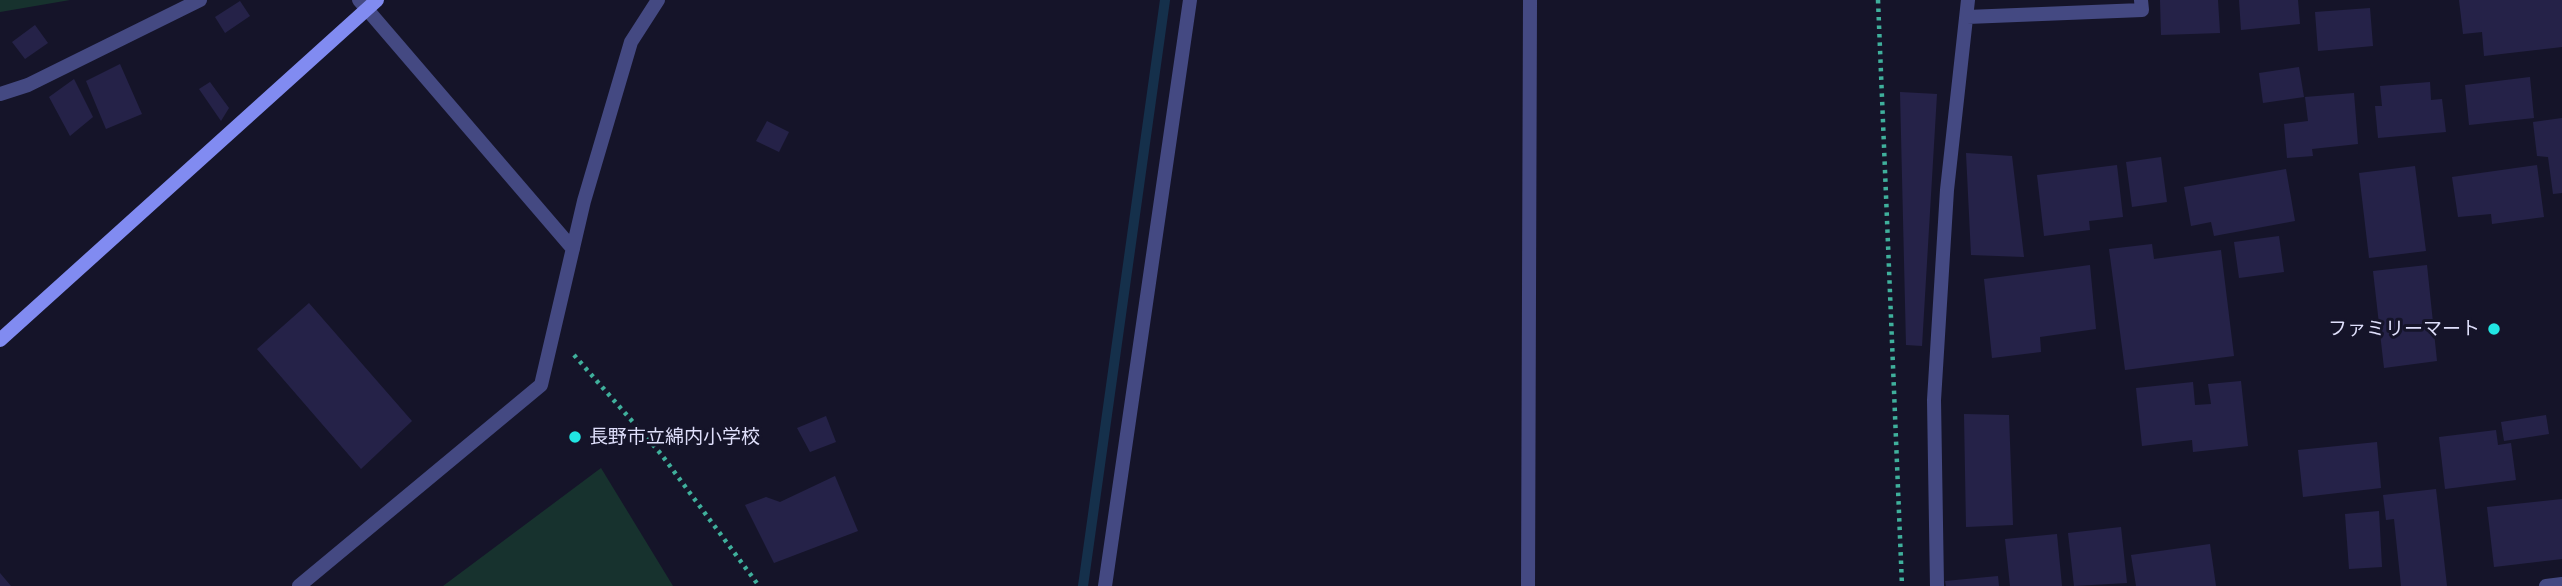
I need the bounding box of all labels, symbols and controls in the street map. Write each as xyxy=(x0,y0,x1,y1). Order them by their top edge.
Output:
place label: ファミリーマート xyxy=(2328,318,2480,340)
marker: ファミリーマート xyxy=(2486,321,2502,337)
place label: 長野市立綿内小学校 xyxy=(589,426,760,448)
marker: 長野市立綿内小学校 xyxy=(567,429,583,445)

